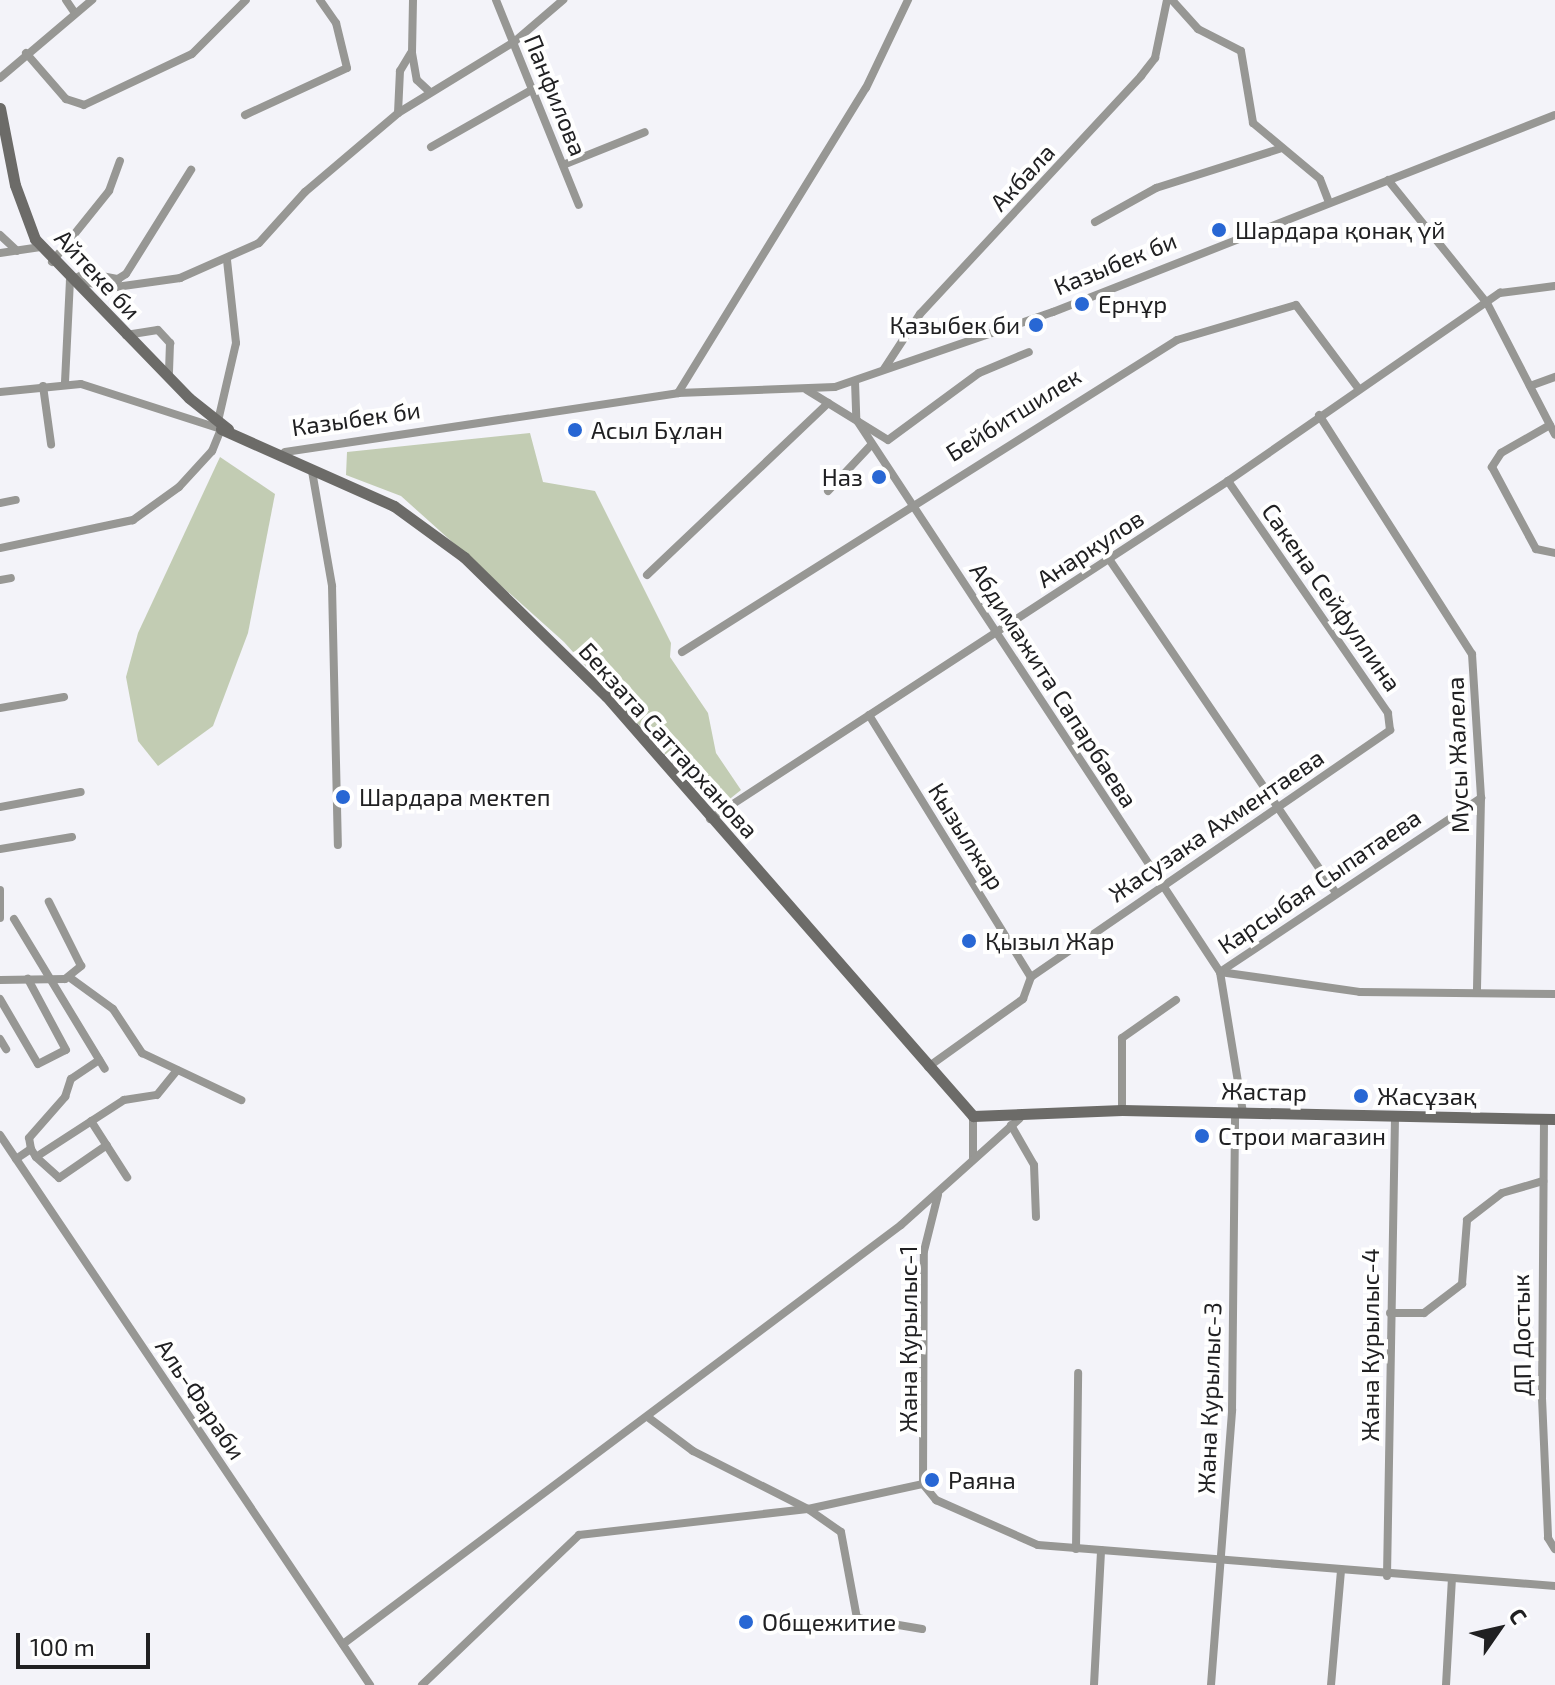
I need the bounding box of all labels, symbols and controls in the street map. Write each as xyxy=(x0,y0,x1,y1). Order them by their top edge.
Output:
street label: Панфилова xyxy=(519,30,593,160)
street label: Акбала xyxy=(984,137,1060,217)
place label: Шардара қонақ үй xyxy=(1235,216,1445,244)
marker: Шардара қонақ үй xyxy=(1210,221,1228,239)
street label: Айтеке би xyxy=(49,223,147,325)
street label: Казыбек би xyxy=(1049,225,1181,301)
place label: Ернұр xyxy=(1098,290,1167,318)
marker: Ернұр xyxy=(1073,295,1091,313)
place label: Қазыбек би xyxy=(890,311,1020,339)
marker: Қазыбек би xyxy=(1027,316,1045,334)
street label: Бейбитшилек xyxy=(940,361,1086,467)
street label: Казыбек би xyxy=(290,395,422,441)
place label: Асыл Бұлан xyxy=(591,416,723,444)
marker: Асыл Бұлан xyxy=(566,421,584,439)
place label: Наз xyxy=(822,463,863,491)
marker: Наз xyxy=(870,468,888,486)
street label: Сакена Сейфуллина xyxy=(1256,497,1408,697)
street label: Анаркулов xyxy=(1031,503,1149,593)
street label: Абдимажита Сапарбаева xyxy=(964,557,1144,813)
street label: Бекзата Саттарханова xyxy=(573,636,765,844)
street label: Мусы Жалела xyxy=(1440,676,1474,834)
street label: Жасузака Ахментаева xyxy=(1103,742,1329,908)
street label: Кызылжар xyxy=(923,777,1011,895)
place label: Шардара мектеп xyxy=(359,783,550,811)
marker: Шардара мектеп xyxy=(334,788,352,806)
street label: Карсыбая Сыпатаева xyxy=(1212,802,1426,960)
place label: Қызыл Жар xyxy=(985,927,1115,955)
marker: Қызыл Жар xyxy=(960,932,978,950)
street label: Жастар xyxy=(1221,1076,1307,1106)
place label: Жасұзақ xyxy=(1377,1082,1476,1110)
marker: Жасұзақ xyxy=(1352,1087,1370,1105)
place label: Строи магазин xyxy=(1218,1122,1386,1150)
marker: Строи магазин xyxy=(1193,1127,1211,1145)
street label: Жана Курылыс-1 xyxy=(894,1245,922,1433)
street label: Жана Курылыс-4 xyxy=(1356,1248,1384,1442)
street label: ДП Достык xyxy=(1506,1274,1536,1396)
street label: Жана Курылыс-3 xyxy=(1191,1302,1227,1494)
street label: Аль-Фараби xyxy=(150,1333,252,1465)
place label: Раяна xyxy=(948,1466,1016,1494)
marker: Раяна xyxy=(923,1471,941,1489)
north arrow xyxy=(1459,1589,1539,1669)
text: С xyxy=(1505,1603,1533,1628)
place label: Общежитие xyxy=(762,1608,896,1636)
marker: Общежитие xyxy=(737,1613,755,1631)
scale bar xyxy=(20,1617,154,1667)
text: 100 m xyxy=(30,1632,95,1661)

